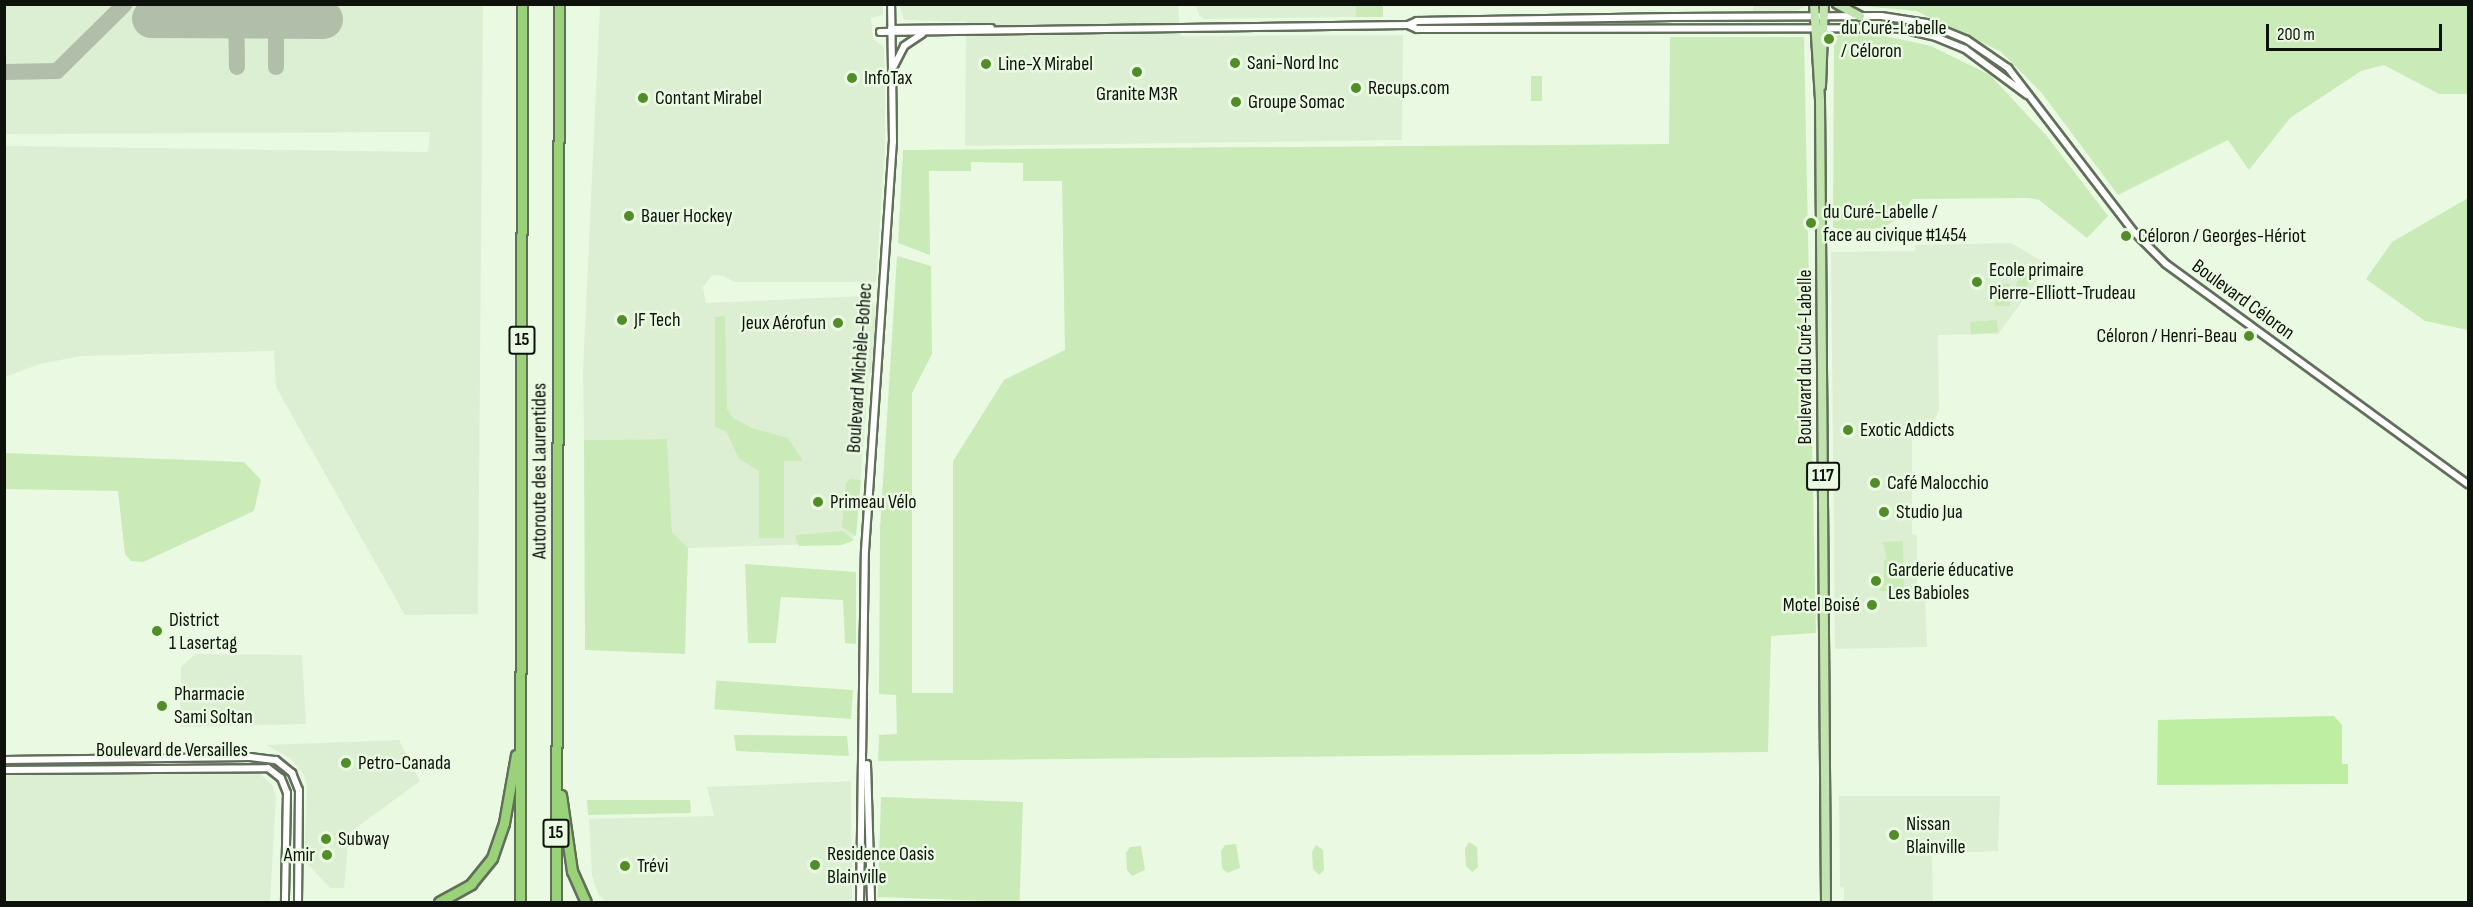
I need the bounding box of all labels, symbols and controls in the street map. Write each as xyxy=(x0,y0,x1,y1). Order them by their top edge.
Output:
scale bar xyxy=(2269,12,2444,50)
place label: du Curé-Labelle / Céloron xyxy=(1841,16,1947,63)
text: 200 m xyxy=(2277,24,2315,45)
marker: du Curé-Labelle / Céloron xyxy=(1822,32,1836,46)
place label: Sani-Nord Inc xyxy=(1247,51,1339,75)
place label: Line-X Mirabel xyxy=(998,52,1093,76)
marker: Sani-Nord Inc xyxy=(1228,56,1242,70)
marker: Line-X Mirabel xyxy=(979,57,993,71)
marker: Granite M3R xyxy=(1130,65,1144,79)
place label: InfoTax xyxy=(864,66,912,90)
marker: InfoTax xyxy=(845,71,859,85)
place label: Recups.com xyxy=(1368,76,1450,100)
marker: Recups.com xyxy=(1349,81,1363,95)
place label: Granite M3R xyxy=(1096,82,1178,106)
place label: Contant Mirabel xyxy=(655,86,762,110)
place label: Groupe Somac xyxy=(1248,90,1345,114)
marker: Contant Mirabel xyxy=(636,91,650,105)
marker: Groupe Somac xyxy=(1229,95,1243,109)
place label: du Curé-Labelle / face au civique #1454 xyxy=(1823,200,1967,247)
place label: Bauer Hockey xyxy=(641,204,732,228)
marker: Bauer Hockey xyxy=(622,209,636,223)
marker: du Curé-Labelle / face au civique #1454 xyxy=(1804,216,1818,230)
place label: Céloron / Georges-Hériot xyxy=(2138,224,2306,248)
marker: Céloron / Georges-Hériot xyxy=(2119,229,2133,243)
street label: Boulevard Céloron xyxy=(2187,255,2299,345)
place label: Ecole primaire Pierre-Elliott-Trudeau xyxy=(1989,258,2136,305)
street label: Boulevard du Curé-Labelle xyxy=(1793,270,1817,444)
marker: Ecole primaire Pierre-Elliott-Trudeau xyxy=(1970,275,1984,289)
street label: Boulevard Michèle-Bohec xyxy=(842,282,878,454)
place label: JF Tech xyxy=(634,308,681,332)
place label: Jeux Aérofun xyxy=(742,311,826,335)
marker: JF Tech xyxy=(615,313,629,327)
marker: Jeux Aérofun xyxy=(831,316,845,330)
place label: Céloron / Henri-Beau xyxy=(2096,324,2237,348)
road number: 15 xyxy=(508,325,536,355)
marker: Céloron / Henri-Beau xyxy=(2242,329,2256,343)
street label: Autoroute des Laurentides xyxy=(528,383,552,559)
place label: Exotic Addicts xyxy=(1860,418,1954,442)
marker: Exotic Addicts xyxy=(1841,423,1855,437)
road number: 117 xyxy=(1805,461,1841,491)
place label: Café Malocchio xyxy=(1887,471,1989,495)
marker: Café Malocchio xyxy=(1868,476,1882,490)
place label: Primeau Vélo xyxy=(830,490,916,514)
marker: Primeau Vélo xyxy=(811,495,825,509)
place label: Studio Jua xyxy=(1896,500,1963,524)
marker: Studio Jua xyxy=(1877,505,1891,519)
place label: Garderie éducative Les Babioles xyxy=(1888,558,2014,605)
marker: Garderie éducative Les Babioles xyxy=(1869,574,1883,588)
place label: Motel Boisé xyxy=(1783,593,1860,617)
marker: Motel Boisé xyxy=(1865,598,1879,612)
place label: District 1 Lasertag xyxy=(169,608,237,655)
marker: District 1 Lasertag xyxy=(150,624,164,638)
place label: Pharmacie Sami Soltan xyxy=(174,682,253,729)
marker: Pharmacie Sami Soltan xyxy=(155,699,169,713)
street label: Boulevard de Versailles xyxy=(96,738,248,762)
place label: Petro-Canada xyxy=(358,751,451,775)
marker: Petro-Canada xyxy=(339,756,353,770)
place label: Nissan Blainville xyxy=(1906,812,1965,859)
road number: 15 xyxy=(542,818,570,848)
place label: Subway xyxy=(338,827,389,851)
marker: Nissan Blainville xyxy=(1887,828,1901,842)
marker: Subway xyxy=(319,832,333,846)
place label: Residence Oasis Blainville xyxy=(827,842,934,889)
place label: Amir xyxy=(284,843,315,867)
marker: Amir xyxy=(320,848,334,862)
place label: Trévi xyxy=(637,854,668,878)
marker: Residence Oasis Blainville xyxy=(808,858,822,872)
marker: Trévi xyxy=(618,859,632,873)

